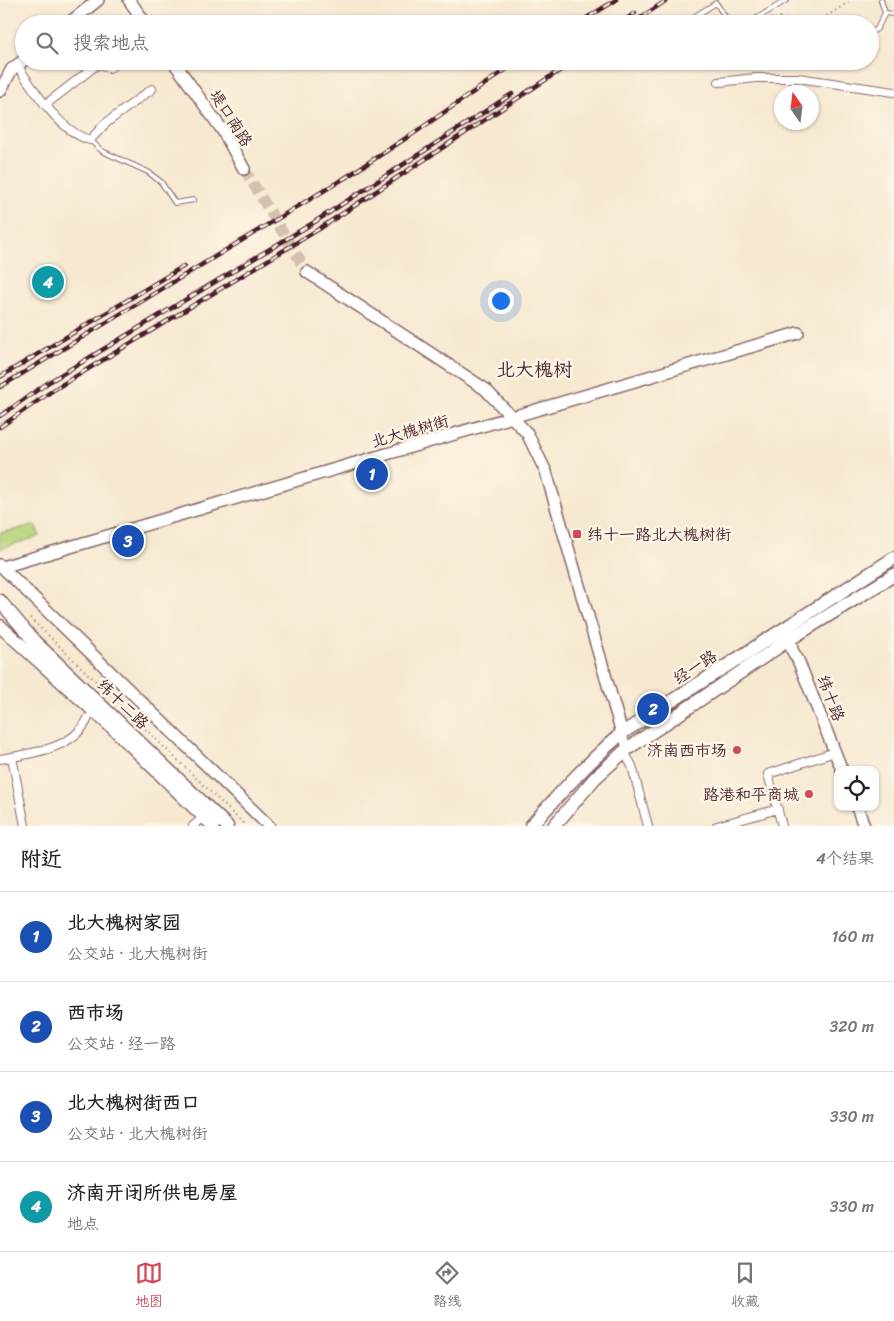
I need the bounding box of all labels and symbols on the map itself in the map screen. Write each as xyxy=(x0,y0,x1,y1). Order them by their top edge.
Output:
street label: 堤口南路 xyxy=(201,83,261,153)
north arrow xyxy=(774,85,819,130)
pin: 4 xyxy=(32,263,64,301)
your location xyxy=(488,288,514,314)
district label: 北大槐树 xyxy=(496,353,572,386)
street label: 北大槐树街 xyxy=(368,406,452,456)
pin: 1 xyxy=(356,455,388,493)
place label: 纬十一路北大槐树街 xyxy=(587,520,731,549)
pin: 3 xyxy=(112,522,144,560)
marker: 纬十一路北大槐树街 xyxy=(571,528,583,540)
street label: 经一路 xyxy=(667,642,723,692)
street label: 纬十路 xyxy=(809,670,853,726)
street label: 纬十二路 xyxy=(90,671,156,737)
pin: 2 xyxy=(637,690,669,728)
place label: 济南西市场 xyxy=(647,736,727,765)
marker: 济南西市场 xyxy=(731,744,743,756)
place label: 路港和平商城 xyxy=(703,780,799,809)
marker: 路港和平商城 xyxy=(803,788,815,800)

